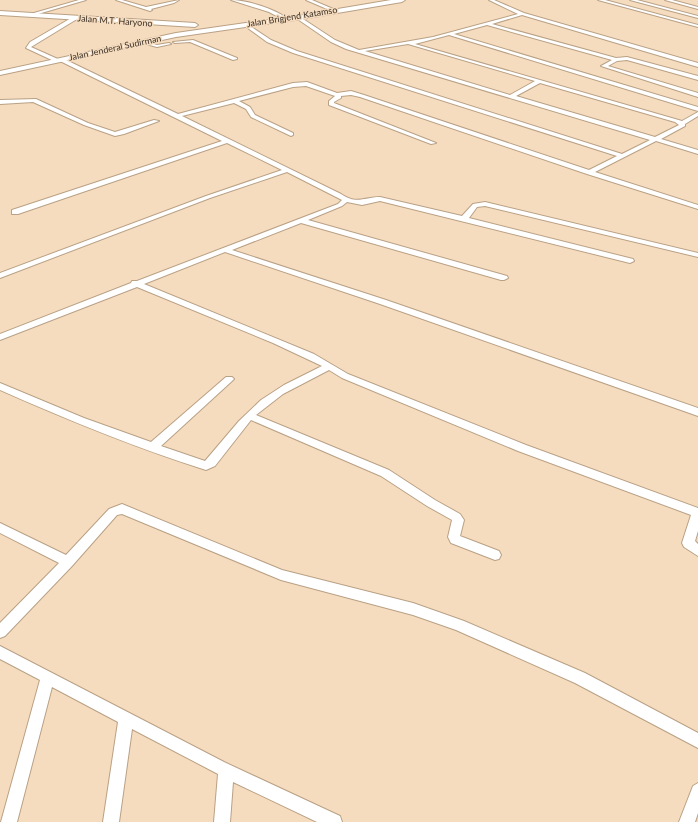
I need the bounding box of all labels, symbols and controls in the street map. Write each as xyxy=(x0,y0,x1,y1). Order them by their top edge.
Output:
street label: Jalan Brigjend Katamso xyxy=(246,4,338,29)
street label: Jalan M.T. Haryono xyxy=(77,12,153,29)
street label: Jalan Jenderal Sudirman xyxy=(68,32,162,63)

